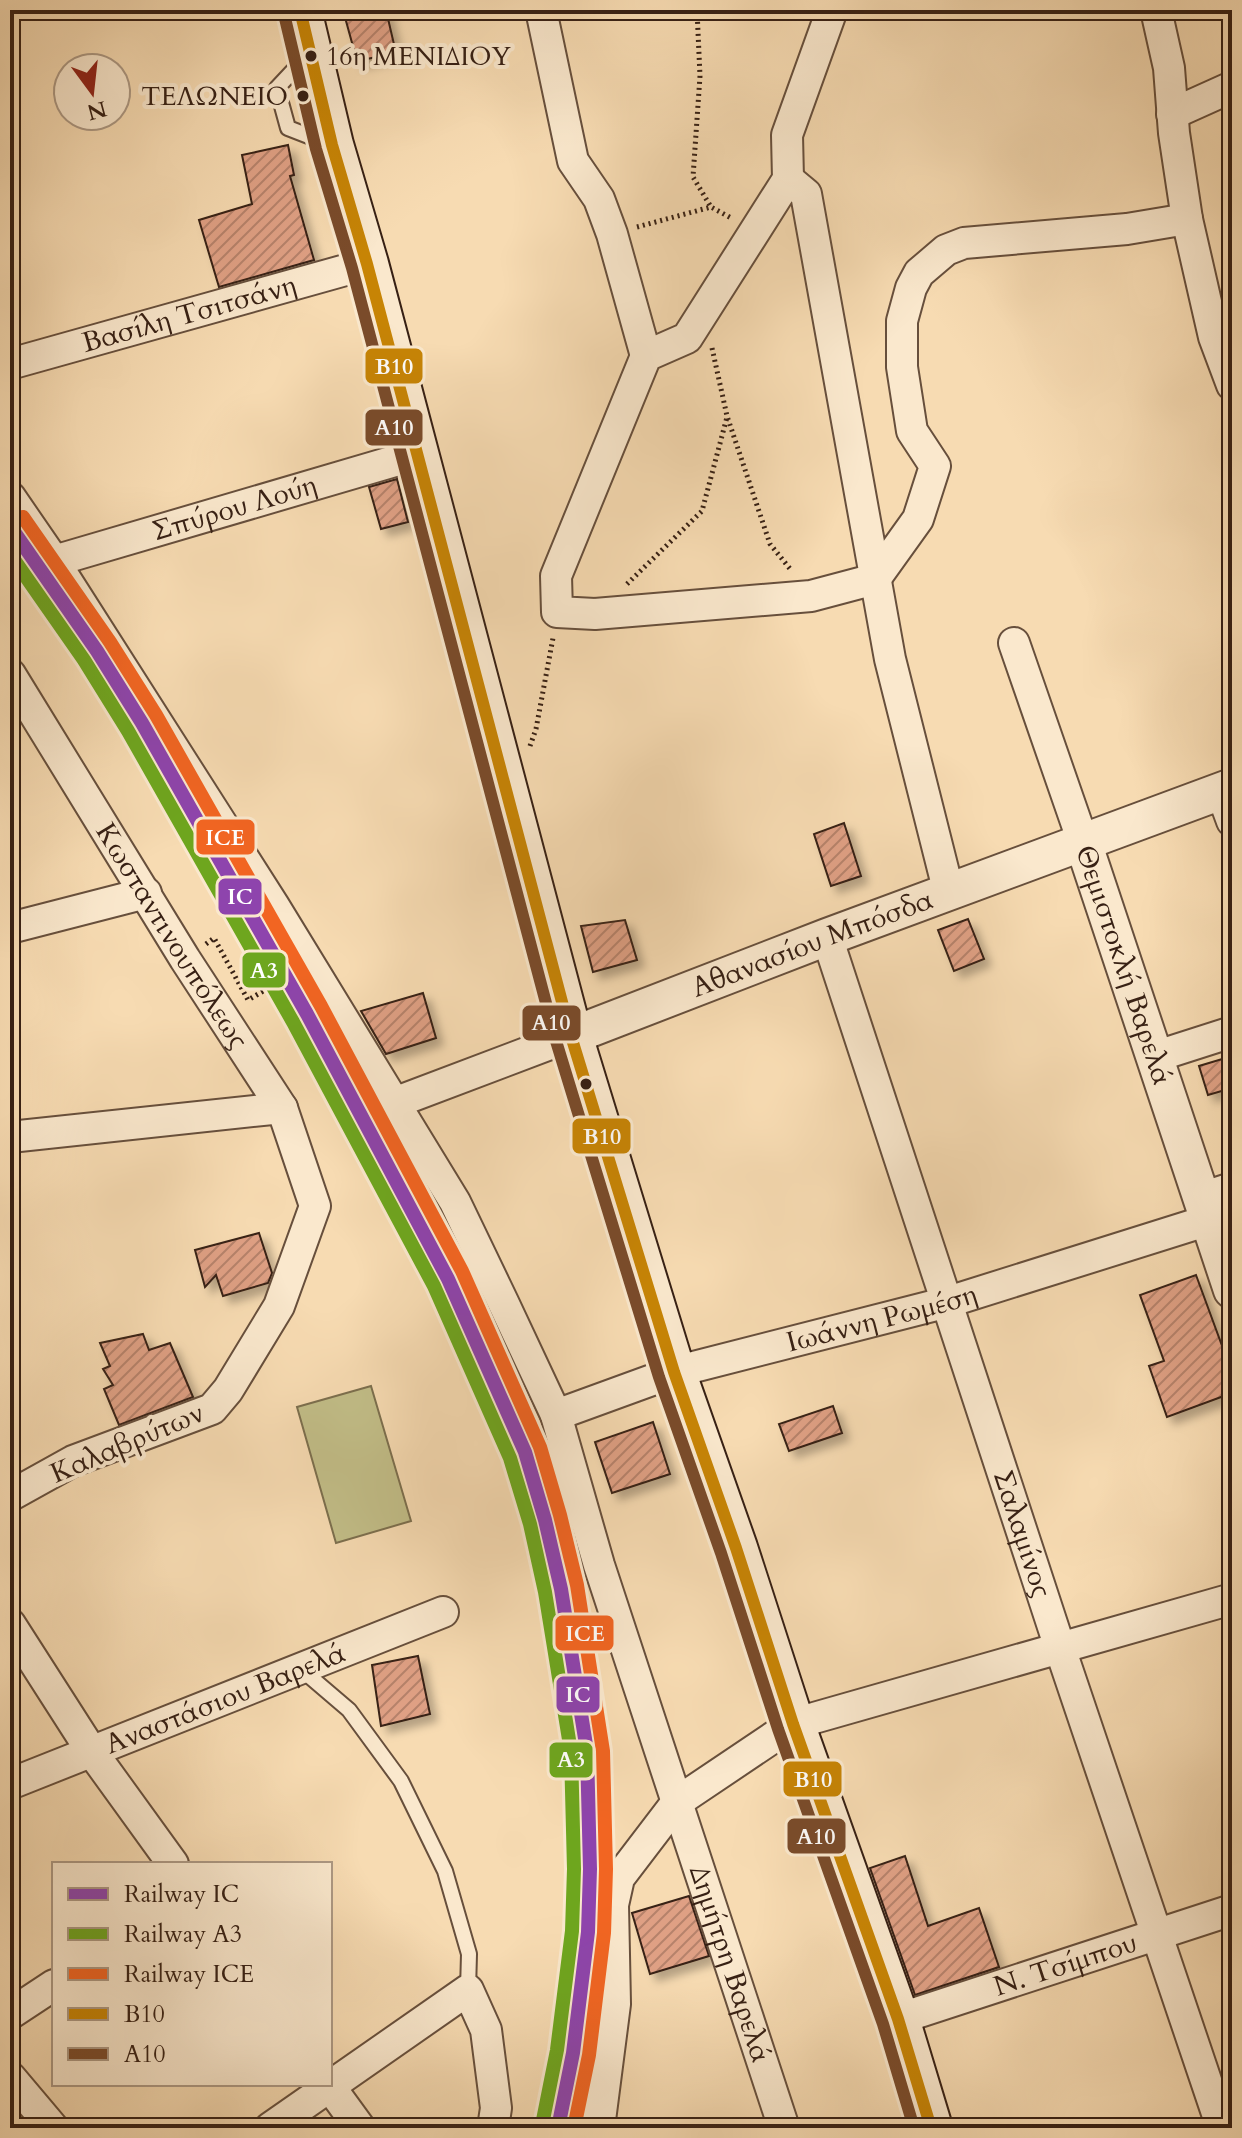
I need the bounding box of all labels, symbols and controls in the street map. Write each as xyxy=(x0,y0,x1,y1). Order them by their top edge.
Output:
place label: 16η ΜΕΝΙΔΙΟΥ xyxy=(326,39,511,74)
marker: 16η ΜΕΝΙΔΙΟΥ xyxy=(303,48,319,64)
north arrow xyxy=(52,52,132,132)
place label: ΤΕΛΩΝΕΙΟ xyxy=(141,79,288,114)
marker: ΤΕΛΩΝΕΙΟ xyxy=(295,88,311,104)
text: N xyxy=(84,93,110,127)
street label: Βασίλη Τσιτσάνη xyxy=(78,266,300,362)
line badge: Β10 xyxy=(364,347,424,385)
text: Β10 xyxy=(375,352,413,382)
line badge: Α10 xyxy=(364,408,424,447)
text: Α10 xyxy=(374,413,414,443)
street label: Σπύρου Λούη xyxy=(148,466,321,550)
street label: Κωσταντινουπόλεως xyxy=(87,816,258,1056)
line badge: ICE xyxy=(195,818,256,856)
text: ICE xyxy=(205,823,245,853)
street label: Θεμιστοκλή Βαρελά xyxy=(1066,840,1182,1091)
line badge: IC xyxy=(217,877,263,916)
street label: Αθανασίου Μπόσδα xyxy=(686,881,938,1007)
text: IC xyxy=(227,882,253,912)
line badge: A3 xyxy=(241,951,287,989)
text: A3 xyxy=(250,956,278,986)
line badge: Α10 xyxy=(521,1004,582,1042)
text: Α10 xyxy=(531,1008,571,1038)
unlabelled marker xyxy=(578,1076,594,1092)
line badge: Β10 xyxy=(571,1117,632,1155)
text: Β10 xyxy=(583,1122,621,1152)
street label: Ιωάννη Ρωμέση xyxy=(782,1275,982,1362)
street label: Καλαβρύτων xyxy=(44,1394,210,1492)
street label: Σαλαμίνος xyxy=(984,1465,1061,1602)
line badge: ICE xyxy=(554,1614,615,1652)
text: ICE xyxy=(565,1619,605,1649)
street label: Αναστάσιου Βαρελά xyxy=(99,1633,352,1763)
line badge: IC xyxy=(555,1675,601,1714)
text: IC xyxy=(565,1680,591,1710)
line badge: A3 xyxy=(548,1741,594,1779)
text: A3 xyxy=(557,1745,585,1775)
line badge: Β10 xyxy=(782,1760,843,1798)
text: Β10 xyxy=(794,1765,832,1795)
line badge: Α10 xyxy=(786,1817,847,1855)
text: Α10 xyxy=(796,1822,836,1852)
street label: Δημήτρη Βαρελά xyxy=(680,1861,780,2068)
legend xyxy=(52,1862,332,2086)
text: Railway IC xyxy=(124,1878,239,1911)
text: Railway A3 xyxy=(124,1918,242,1951)
street label: N. Τσίμπου xyxy=(989,1923,1142,2005)
text: Railway ICE xyxy=(124,1958,254,1991)
text: Β10 xyxy=(124,1998,165,2031)
text: Α10 xyxy=(124,2038,166,2071)

